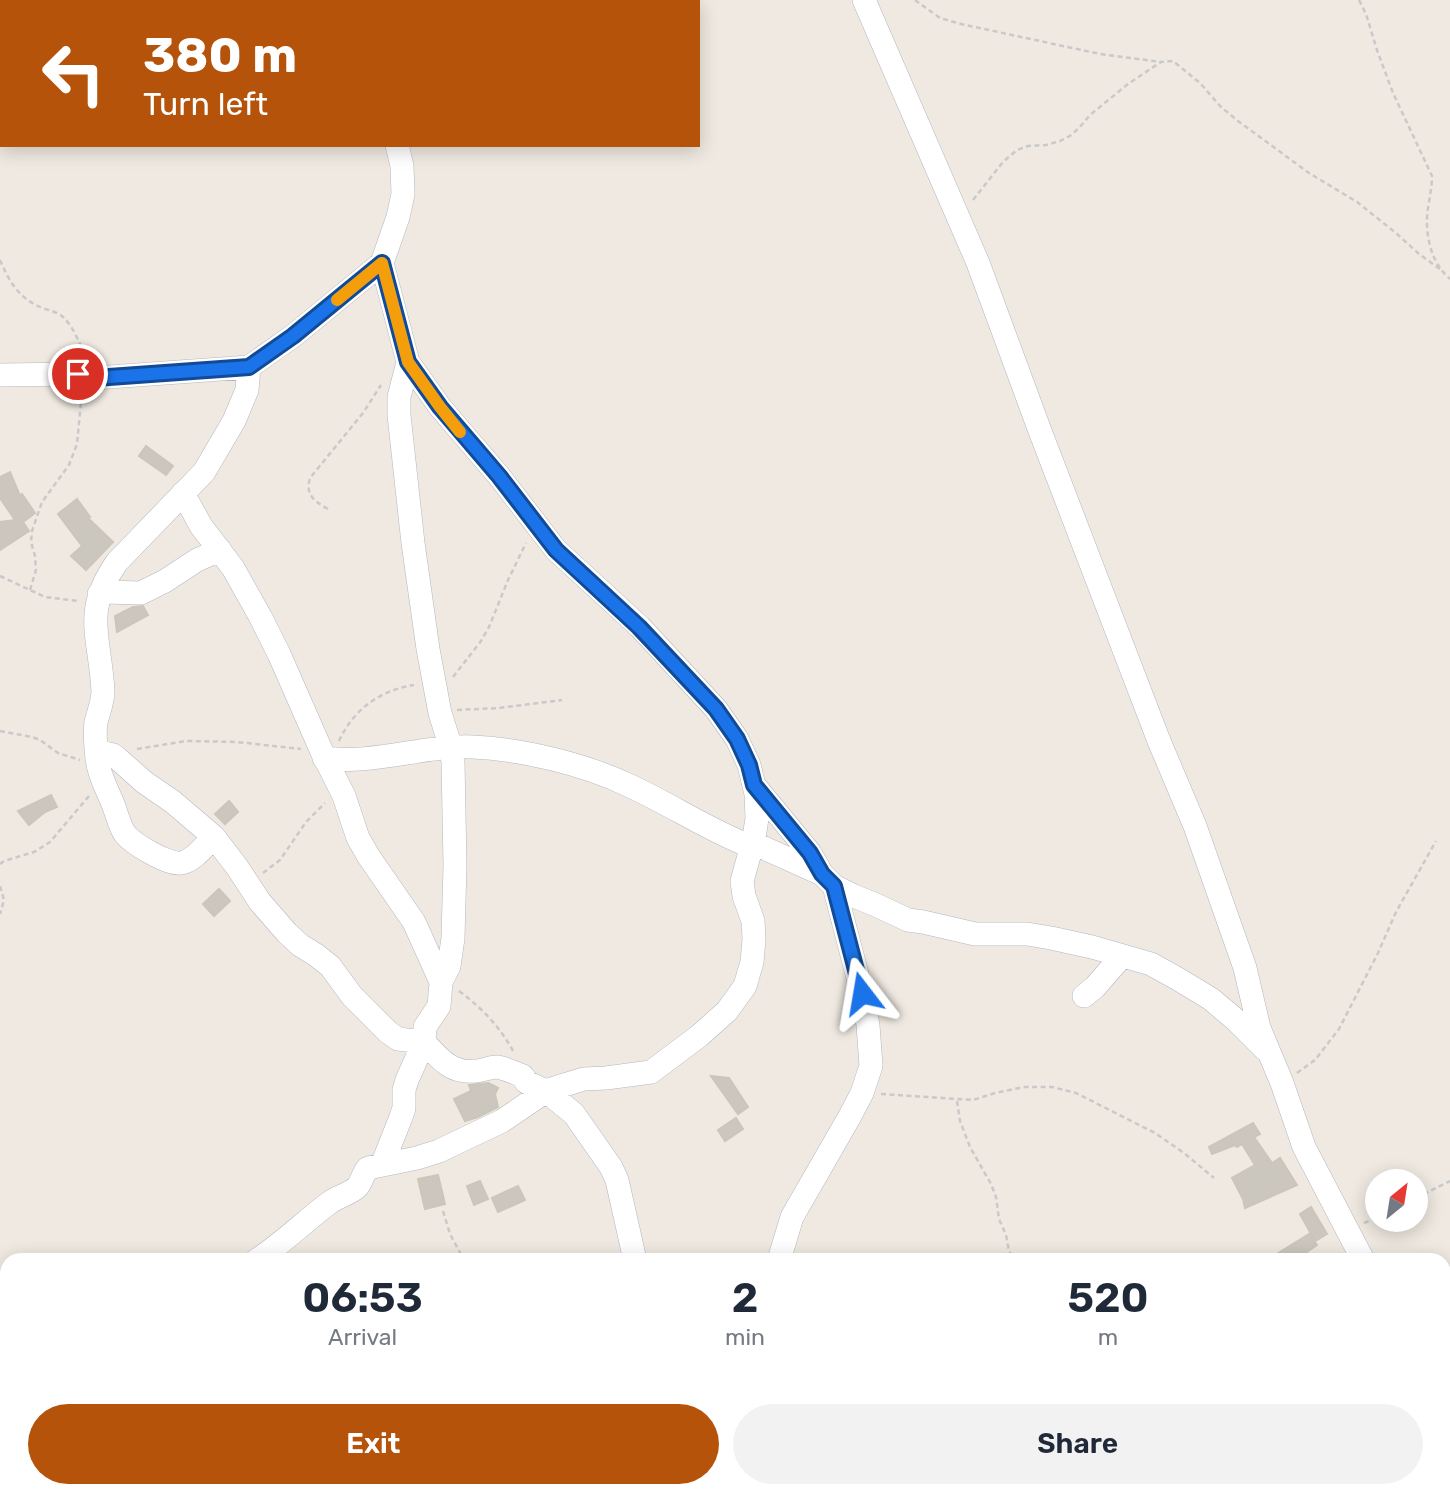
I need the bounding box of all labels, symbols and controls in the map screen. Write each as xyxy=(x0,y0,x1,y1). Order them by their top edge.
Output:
text: 380 m xyxy=(143,26,297,84)
icon: left xyxy=(28,28,119,119)
text: Turn left xyxy=(143,85,268,123)
pin xyxy=(48,344,108,404)
icon: arrive xyxy=(59,355,97,393)
position arrow xyxy=(825,956,899,1030)
north arrow xyxy=(1365,1169,1428,1232)
map controls xyxy=(1365,1169,1428,1232)
text: 06:53 xyxy=(302,1273,423,1323)
text: 2 xyxy=(732,1273,758,1323)
text: 520 xyxy=(1067,1273,1149,1323)
text: Arrival xyxy=(328,1323,397,1351)
text: min xyxy=(725,1323,765,1351)
text: m xyxy=(1098,1323,1118,1351)
button: Exit xyxy=(28,1404,719,1484)
button: Share xyxy=(733,1404,1423,1484)

